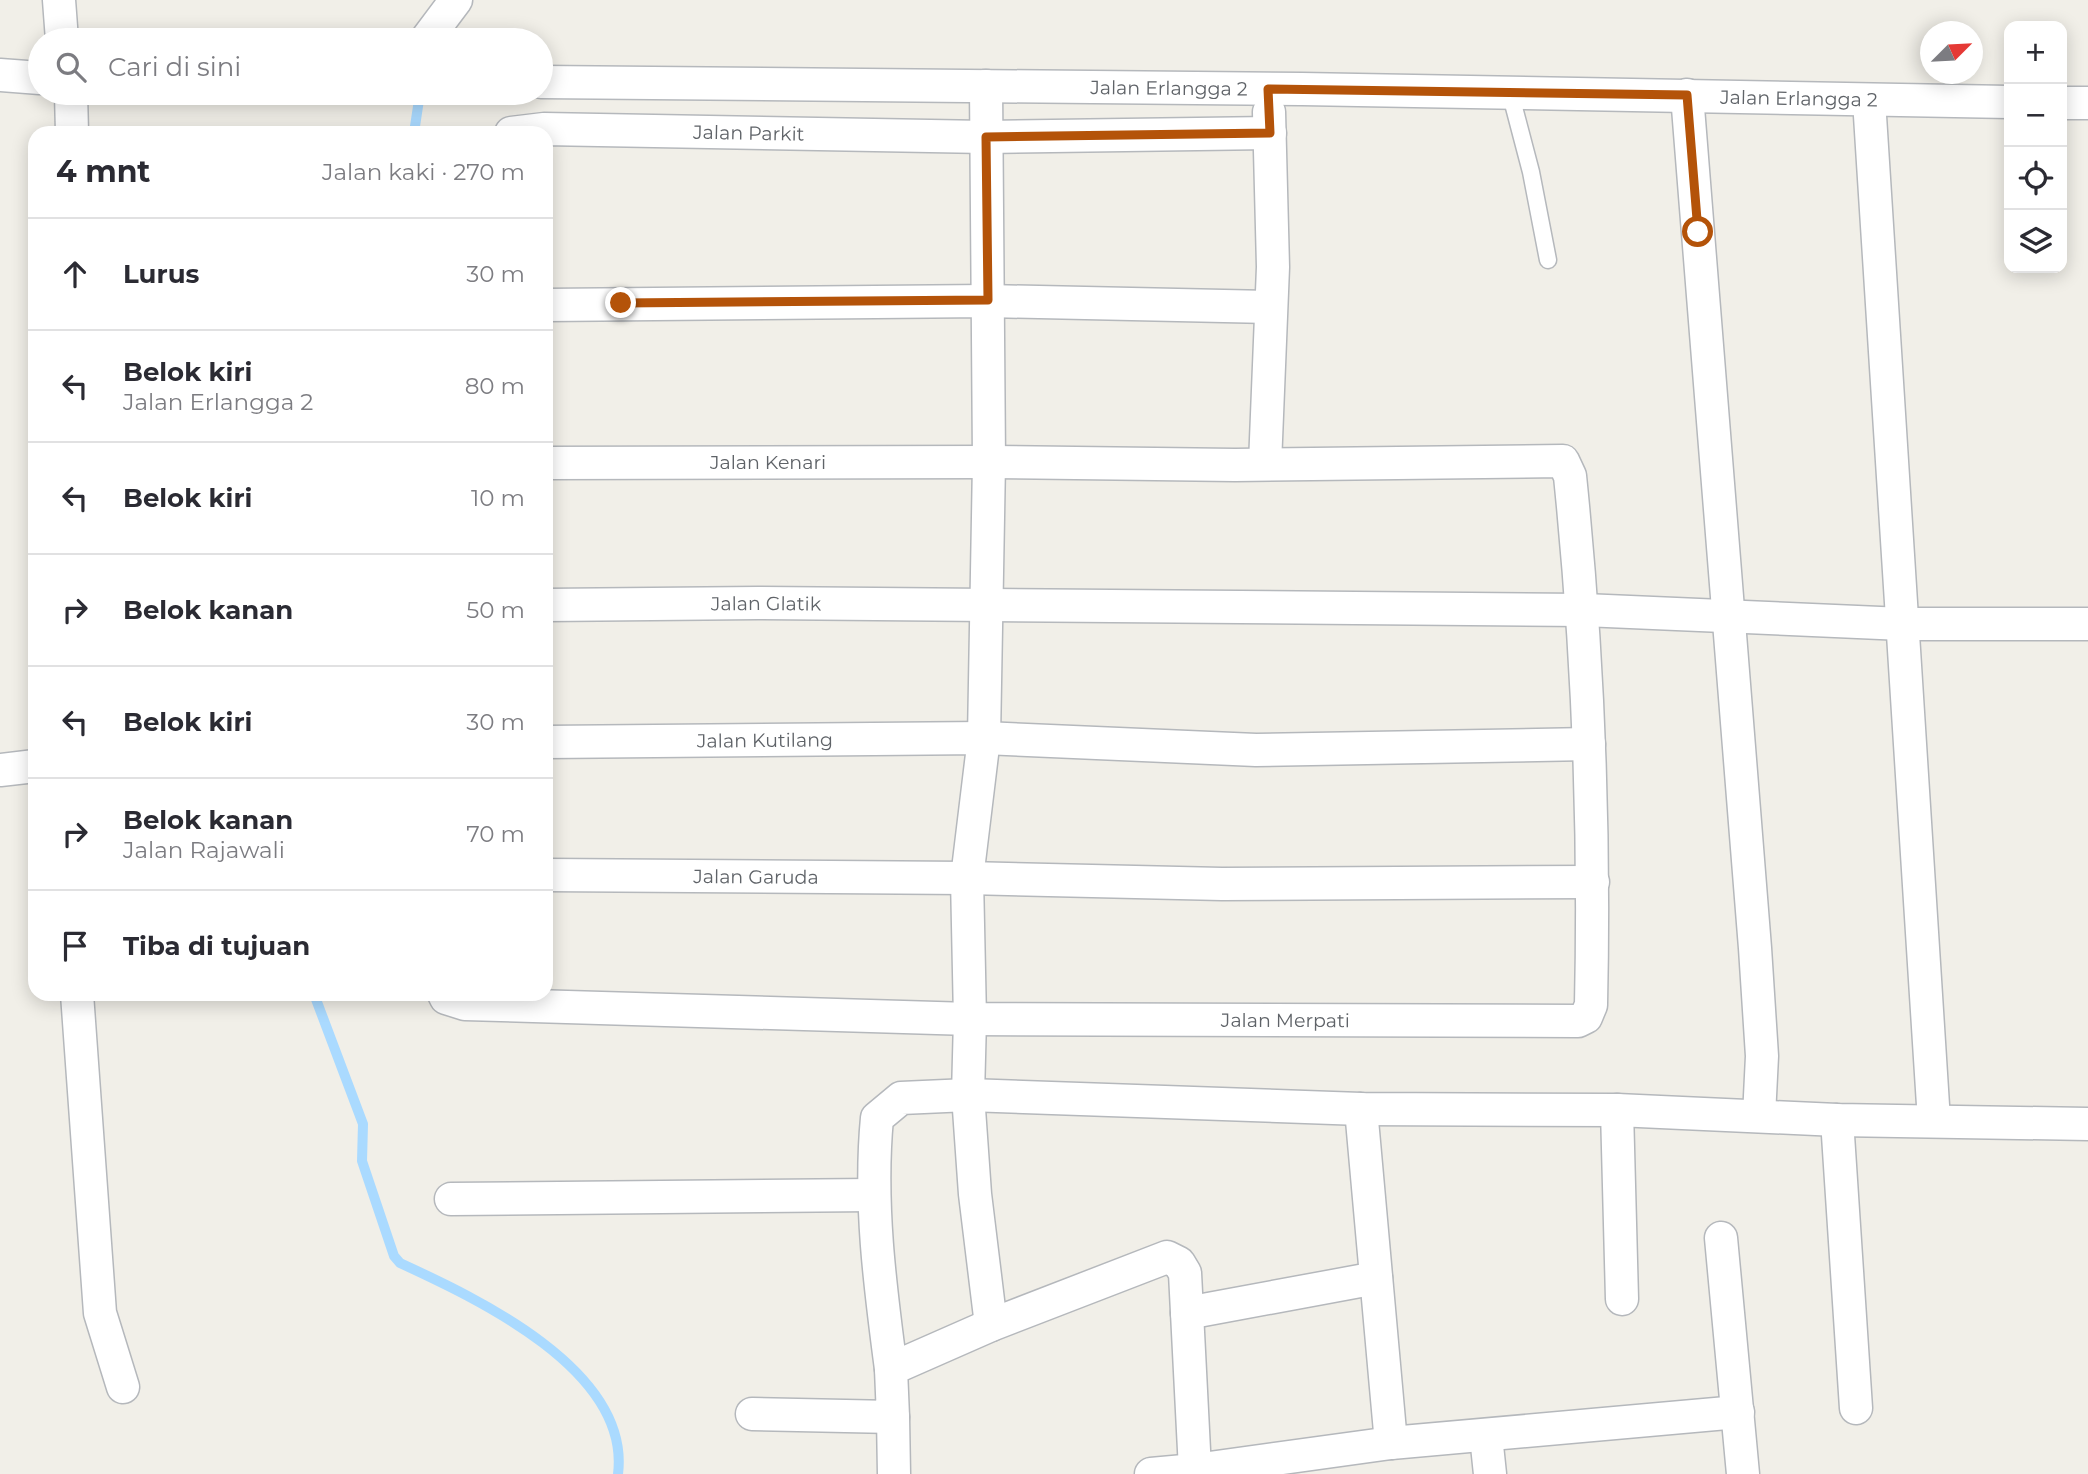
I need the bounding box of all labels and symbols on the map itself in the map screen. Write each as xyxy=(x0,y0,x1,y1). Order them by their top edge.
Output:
north arrow xyxy=(1920,21,1983,84)
street label: Jalan Erlangga 2 xyxy=(1089,76,1248,100)
street label: Jalan Erlangga 2 xyxy=(1719,85,1878,111)
street label: Jalan Parkit xyxy=(692,120,805,145)
route start xyxy=(1682,216,1713,247)
route end xyxy=(605,287,636,318)
street label: Jalan Kenari xyxy=(709,451,826,474)
street label: Jalan Glatik xyxy=(710,591,822,615)
street label: Jalan Kutilang xyxy=(696,728,833,752)
street label: Jalan Garuda xyxy=(692,865,819,888)
street label: Jalan Merpati xyxy=(1220,1008,1350,1032)

